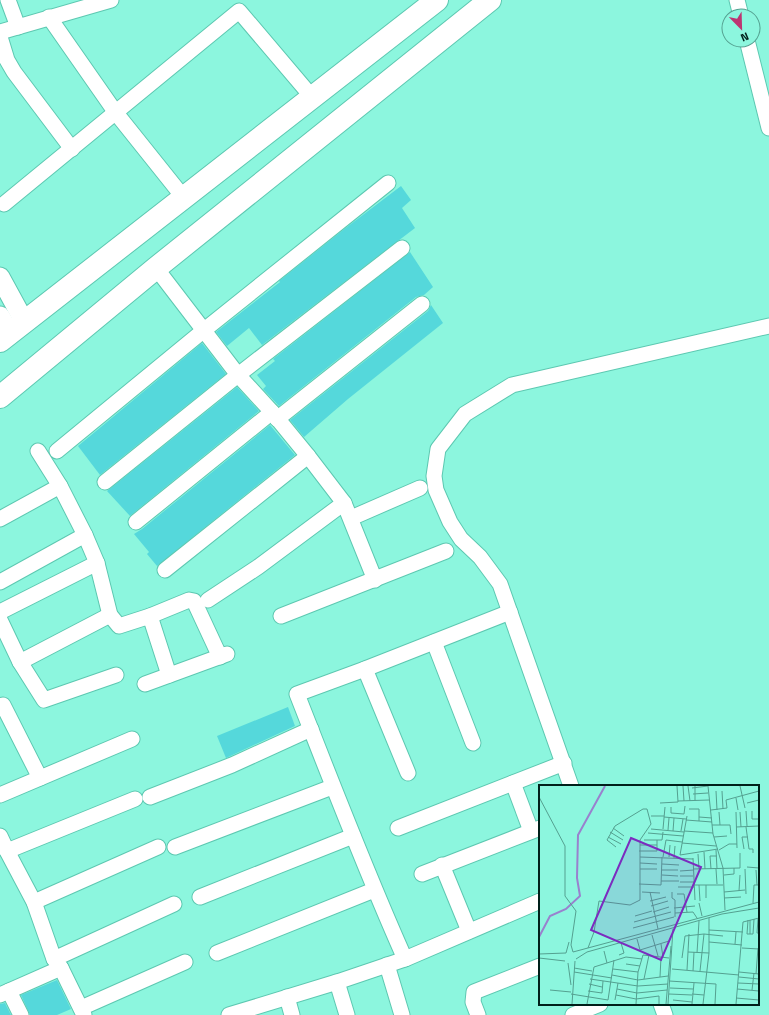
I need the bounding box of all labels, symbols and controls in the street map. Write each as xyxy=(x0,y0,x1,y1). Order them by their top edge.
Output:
north arrow xyxy=(721,8,761,48)
text: N xyxy=(738,28,752,46)
inset map xyxy=(539,785,759,1005)

